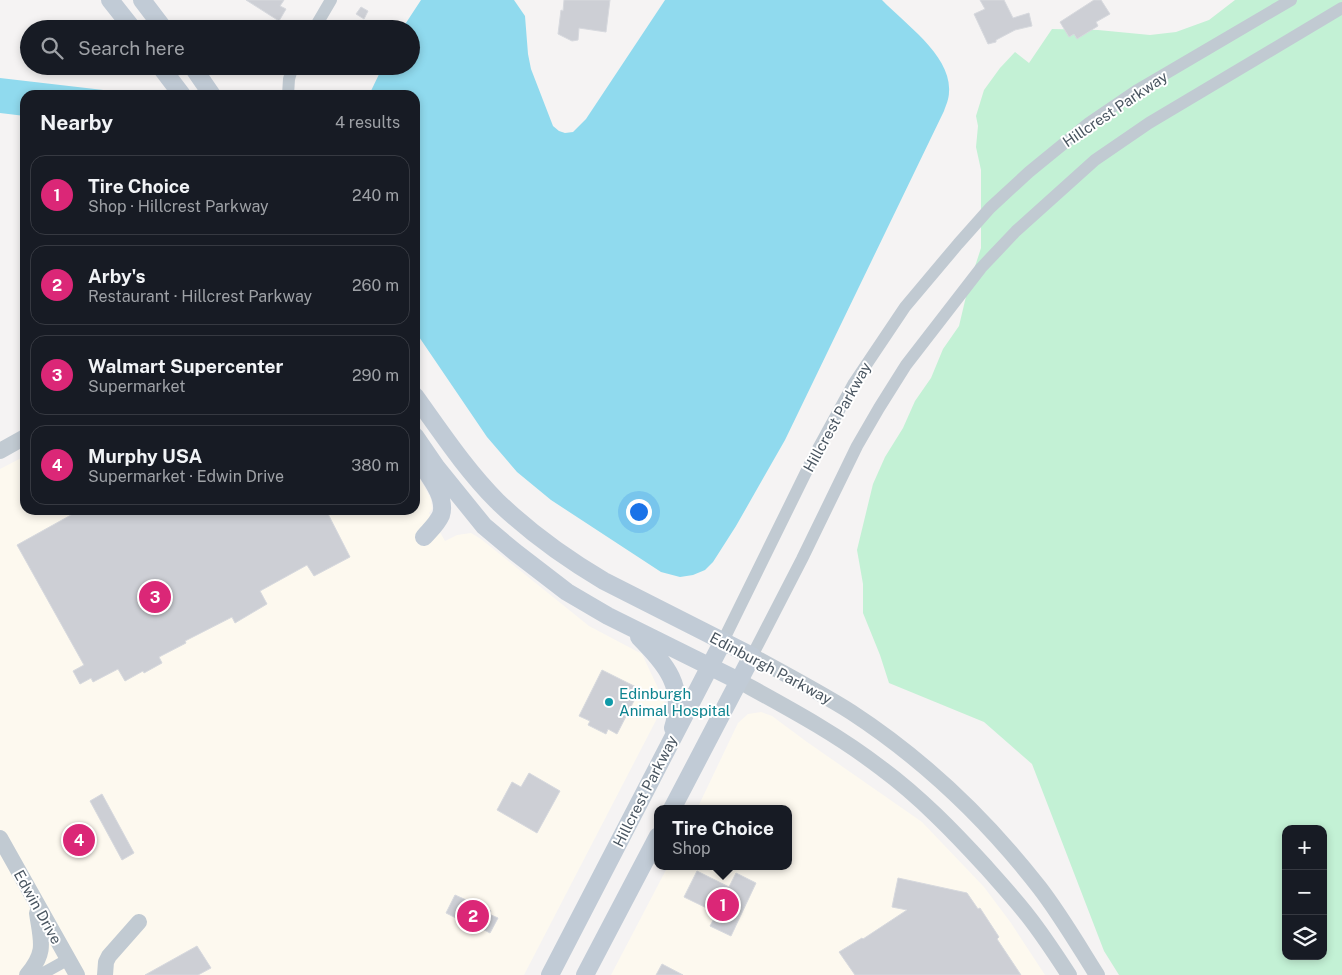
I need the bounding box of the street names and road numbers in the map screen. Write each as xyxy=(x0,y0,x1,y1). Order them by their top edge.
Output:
street label: Hillcrest Parkway xyxy=(1059,68,1171,150)
street label: Hillcrest Parkway xyxy=(800,359,874,475)
street label: Edinburgh Parkway xyxy=(707,629,835,707)
street label: Hillcrest Parkway xyxy=(610,732,680,850)
street label: Edwin Drive xyxy=(11,867,65,947)

